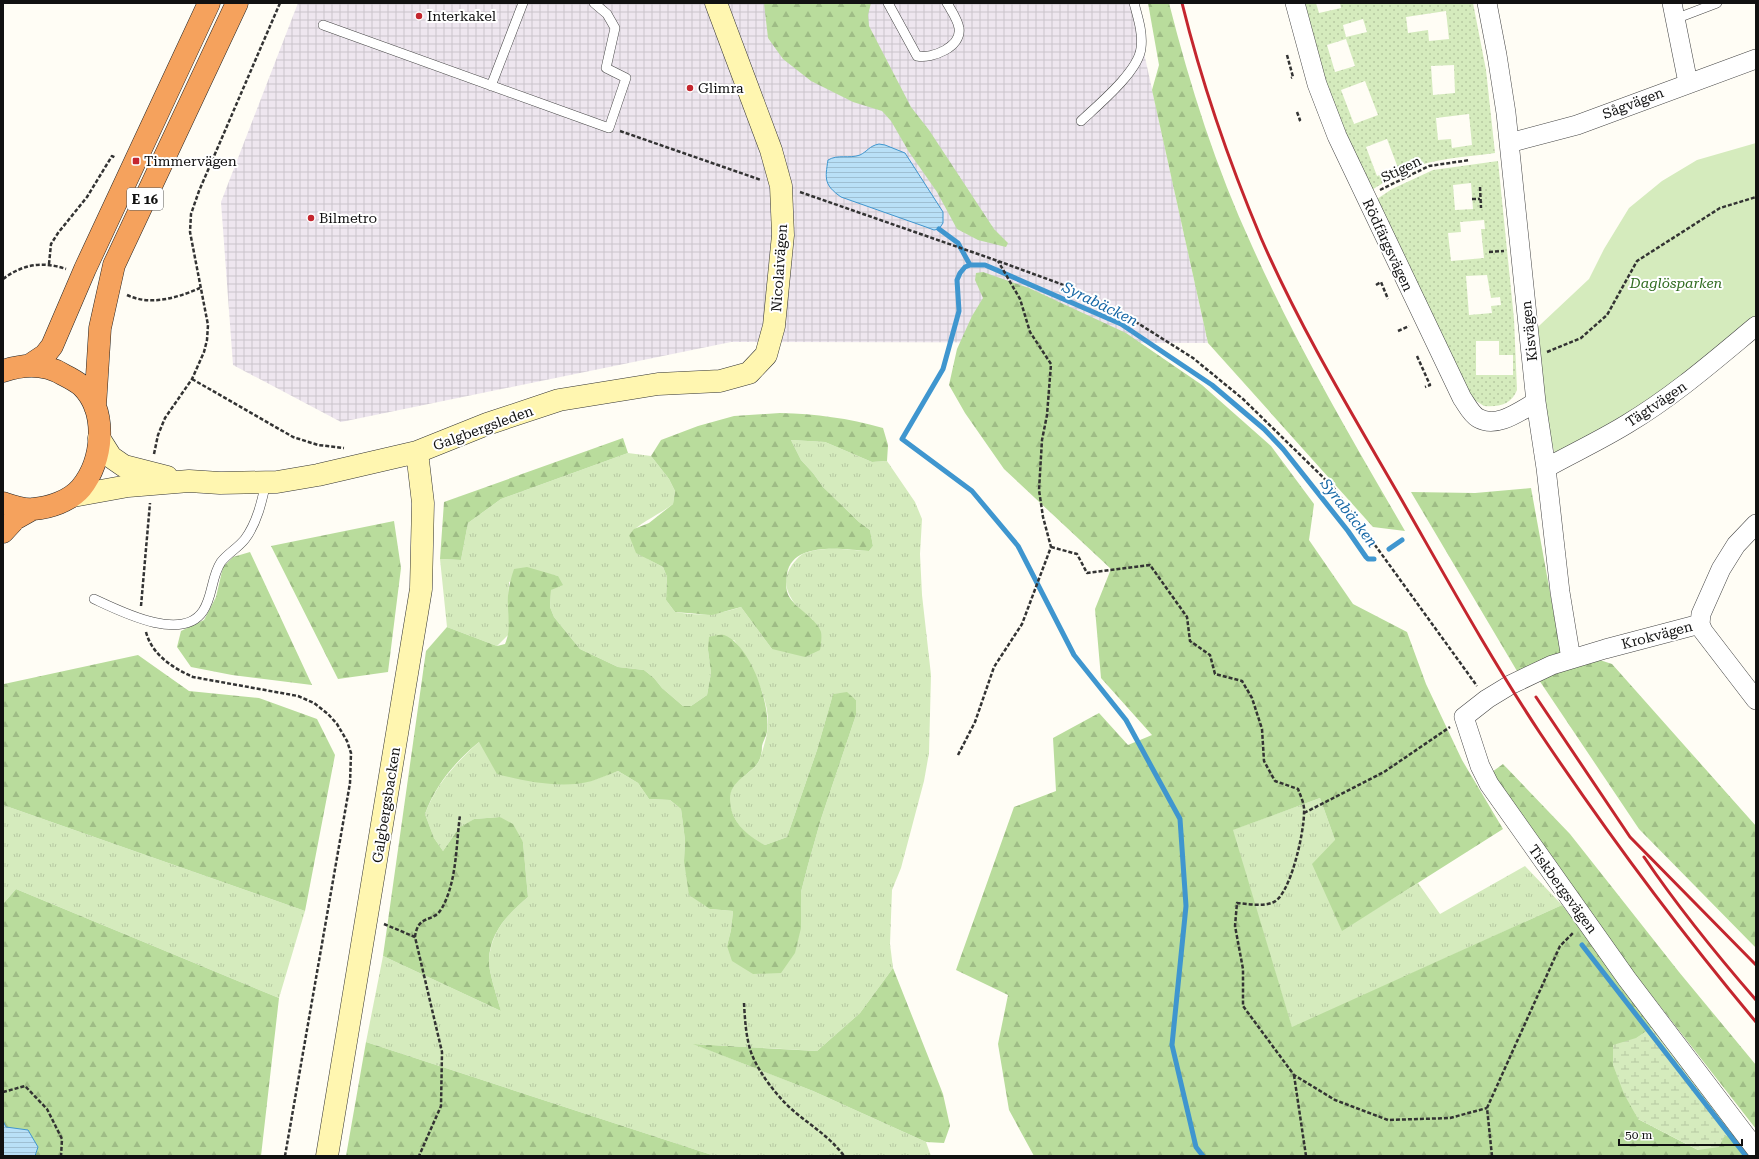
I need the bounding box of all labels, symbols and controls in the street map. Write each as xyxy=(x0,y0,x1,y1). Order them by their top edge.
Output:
place label: Interkakel xyxy=(427,8,497,24)
marker: Interkakel xyxy=(414,11,424,21)
place label: Glimra xyxy=(698,80,744,96)
marker: Glimra xyxy=(685,83,695,93)
street label: Sågvägen xyxy=(1600,84,1666,122)
street label: Stigen xyxy=(1378,152,1424,186)
place label: Timmervägen xyxy=(144,153,237,169)
marker: Timmervägen xyxy=(131,156,141,166)
road number: E 16 xyxy=(127,188,163,210)
street label: Rödfärgsvägen xyxy=(1360,196,1416,294)
place label: Bilmetro xyxy=(319,210,377,226)
marker: Bilmetro xyxy=(306,213,316,223)
street label: Nicolaivägen xyxy=(768,223,790,313)
park label: Daglösparken xyxy=(1629,275,1723,291)
water label: Syrabäcken xyxy=(1058,277,1141,330)
street label: Kisvägen xyxy=(1518,300,1540,362)
street label: Tägtvägen xyxy=(1623,378,1689,430)
street label: Galgbergsleden xyxy=(431,402,535,454)
water label: Syrabäcken xyxy=(1316,474,1381,551)
street label: Krokvägen xyxy=(1620,618,1694,652)
street label: Galgbergsbacken xyxy=(369,746,403,864)
street label: Tiskbergsvägen xyxy=(1526,842,1600,936)
scale bar xyxy=(1619,1121,1742,1147)
text: 50 m xyxy=(1625,1128,1652,1142)

